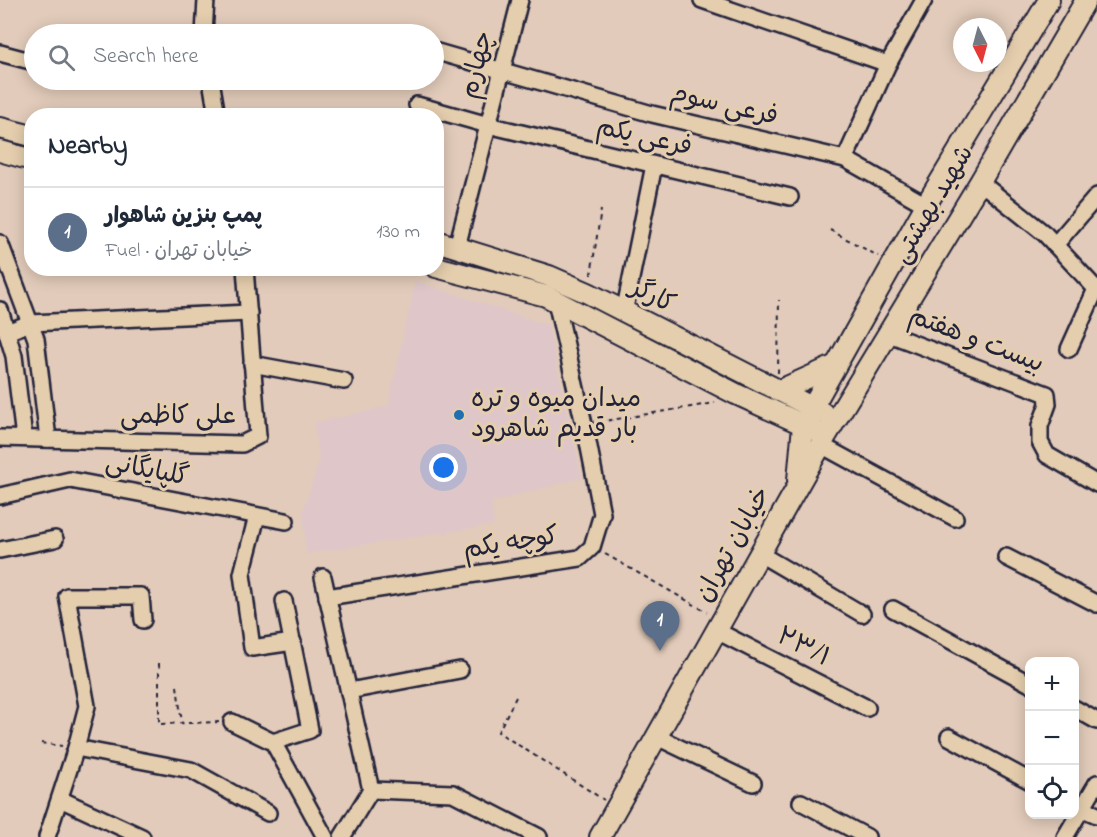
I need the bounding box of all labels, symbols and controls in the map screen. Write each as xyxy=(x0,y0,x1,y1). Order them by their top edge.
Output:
north arrow xyxy=(953,18,1007,72)
search box xyxy=(24,24,444,90)
street label: چهارم xyxy=(451,27,505,103)
icon: search xyxy=(45,41,78,74)
text: Search here xyxy=(93,41,198,73)
street label: فرعی سوم xyxy=(666,75,782,137)
street label: فرعی یکم xyxy=(592,109,696,167)
text: Nearby xyxy=(48,128,127,166)
street label: شهید بهشتی xyxy=(884,138,984,272)
text: پمپ بنزین شاهوار xyxy=(105,201,262,233)
text: 1 xyxy=(64,218,71,247)
text: 130 m xyxy=(376,218,420,247)
text: Fuel · خیابان تهران xyxy=(105,237,252,266)
street label: کارگر xyxy=(621,269,681,325)
street label: بیست و هفتم xyxy=(903,298,1049,384)
place label: میدان میوه و تره بار قدیم شاهرود xyxy=(471,381,641,449)
street label: علی کاظمی xyxy=(120,398,236,436)
marker: میدان میوه و تره بار قدیم شاهرود xyxy=(452,408,466,422)
street label: گلپایگانی xyxy=(102,444,192,498)
your location xyxy=(429,453,458,482)
street label: خیابان تهران xyxy=(687,480,781,610)
street label: کوچه یکم xyxy=(460,518,562,570)
pin: 1 xyxy=(640,602,680,651)
street label: ۲۳/۱ xyxy=(769,618,837,678)
map controls xyxy=(1025,657,1079,819)
button: + xyxy=(1025,657,1079,711)
button: − xyxy=(1025,711,1079,765)
button: locate xyxy=(1025,765,1079,819)

